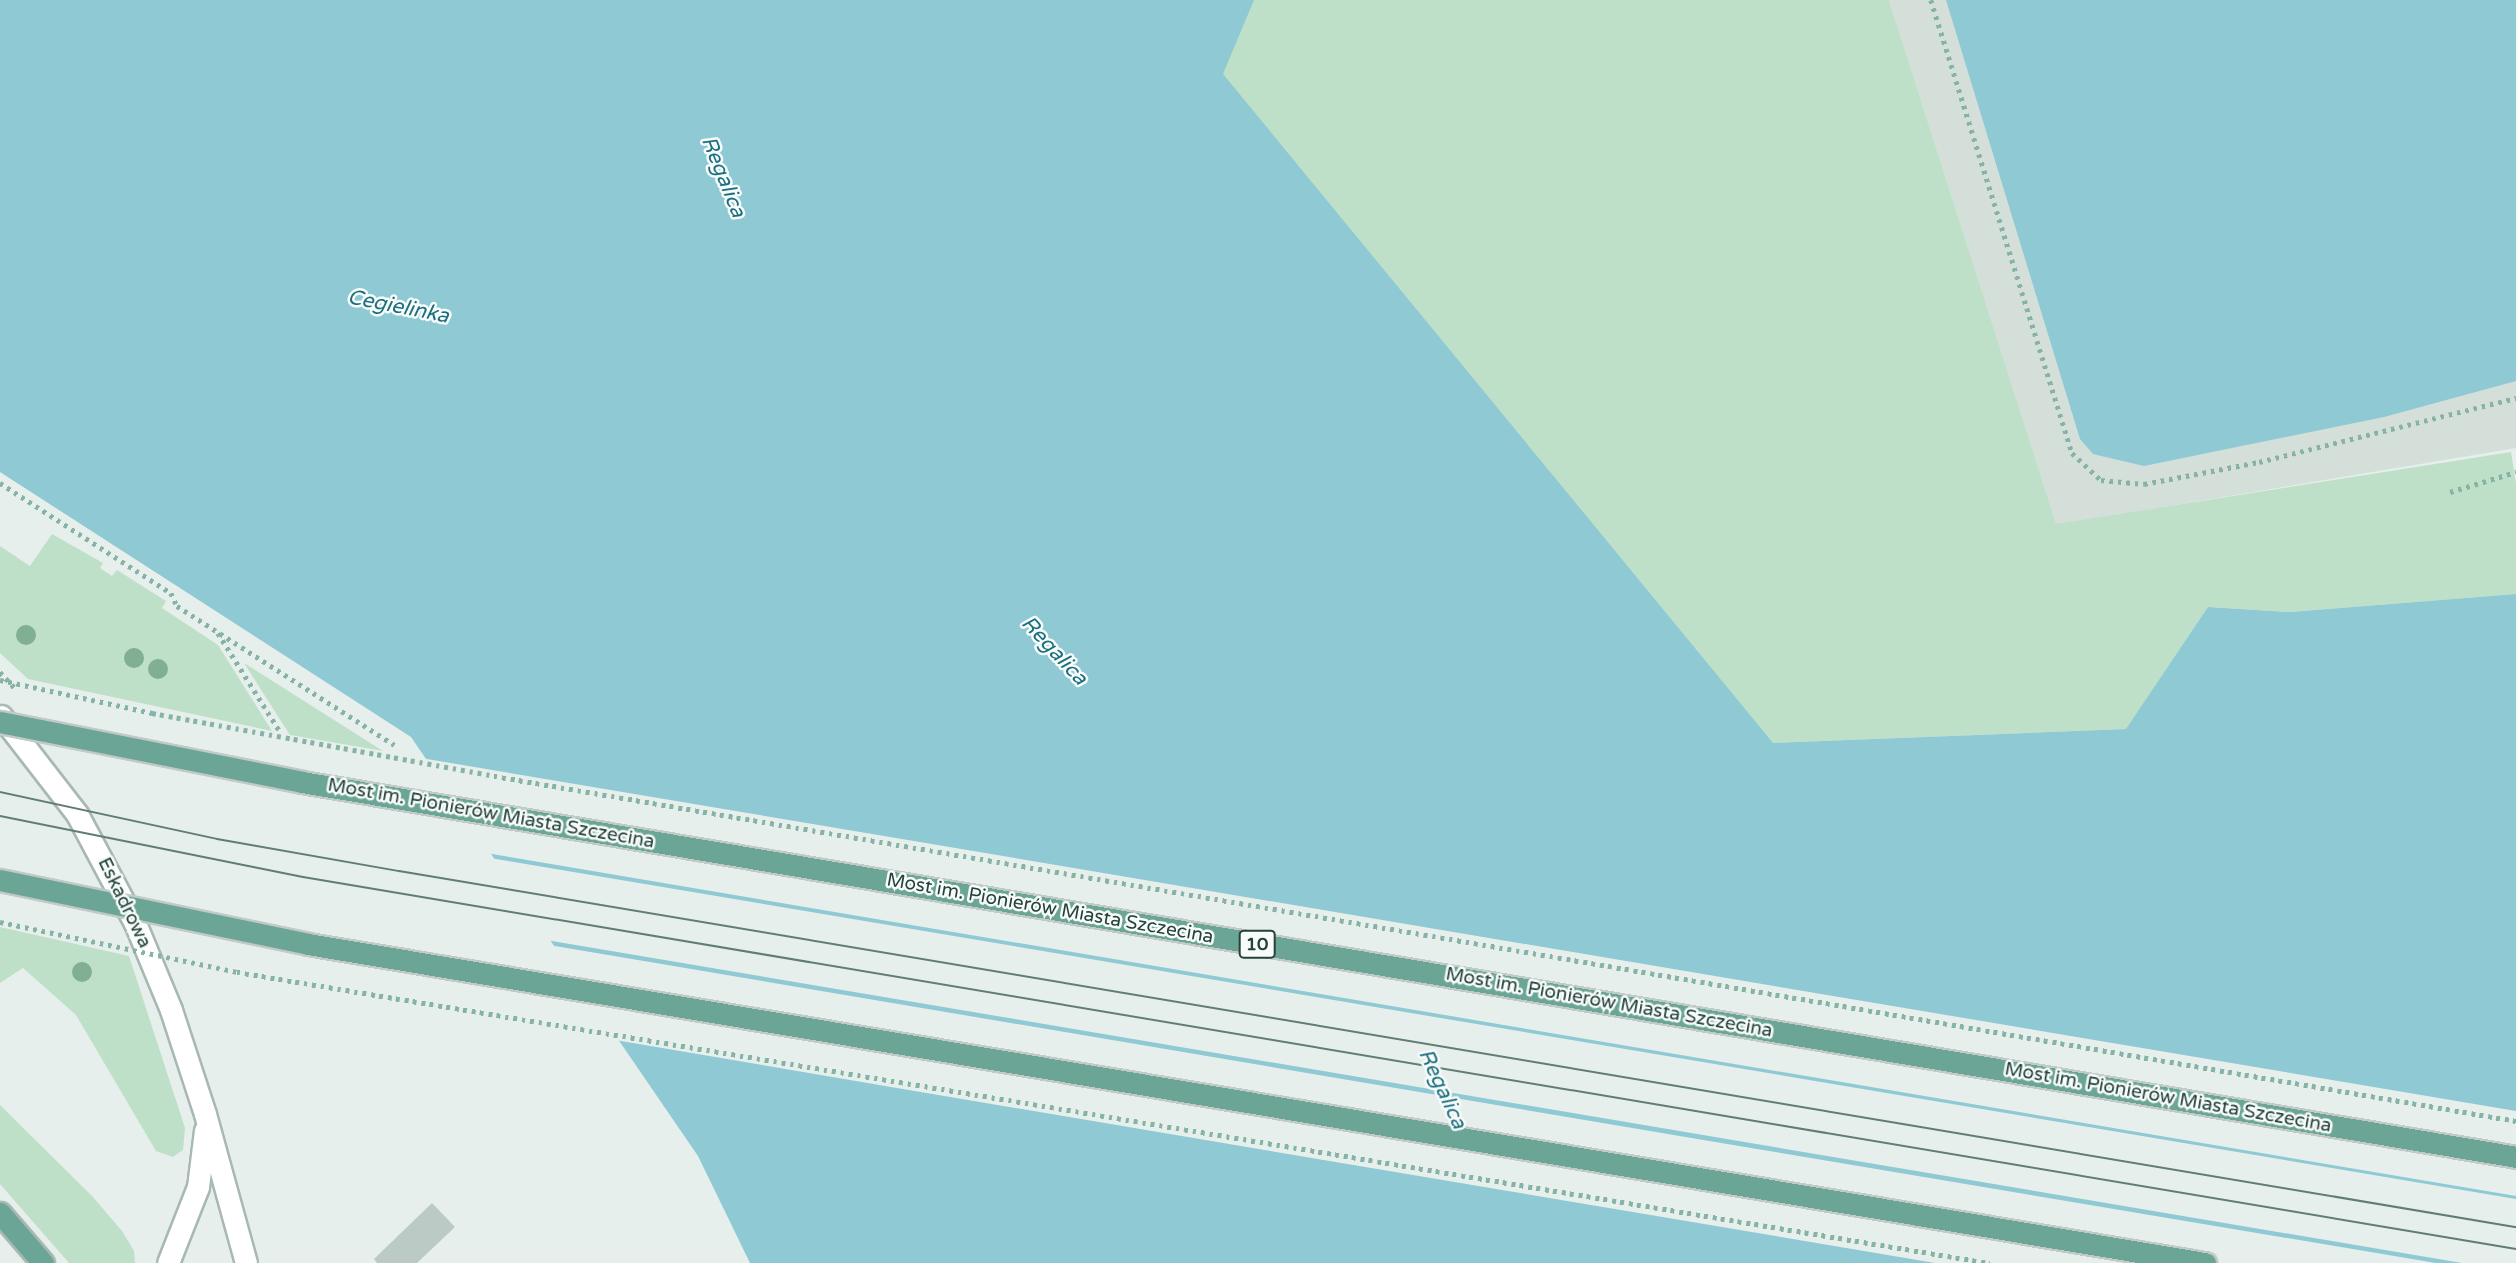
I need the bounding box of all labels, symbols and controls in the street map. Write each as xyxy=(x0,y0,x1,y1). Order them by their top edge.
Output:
water label: Regalica xyxy=(695,133,751,221)
water label: Cegielinka xyxy=(345,285,451,329)
water label: Regalica xyxy=(1016,611,1092,691)
street label: Most im. Pionierów Miasta Szczecina xyxy=(326,774,656,854)
street label: Eskadrowa xyxy=(92,854,156,952)
street label: Most im. Pionierów Miasta Szczecina xyxy=(885,869,1215,949)
road number: 10 xyxy=(1238,930,1276,959)
street label: Most im. Pionierów Miasta Szczecina xyxy=(1444,963,1774,1043)
water label: Regalica xyxy=(1413,1045,1471,1133)
street label: Most im. Pionierów Miasta Szczecina xyxy=(2003,1058,2333,1138)

